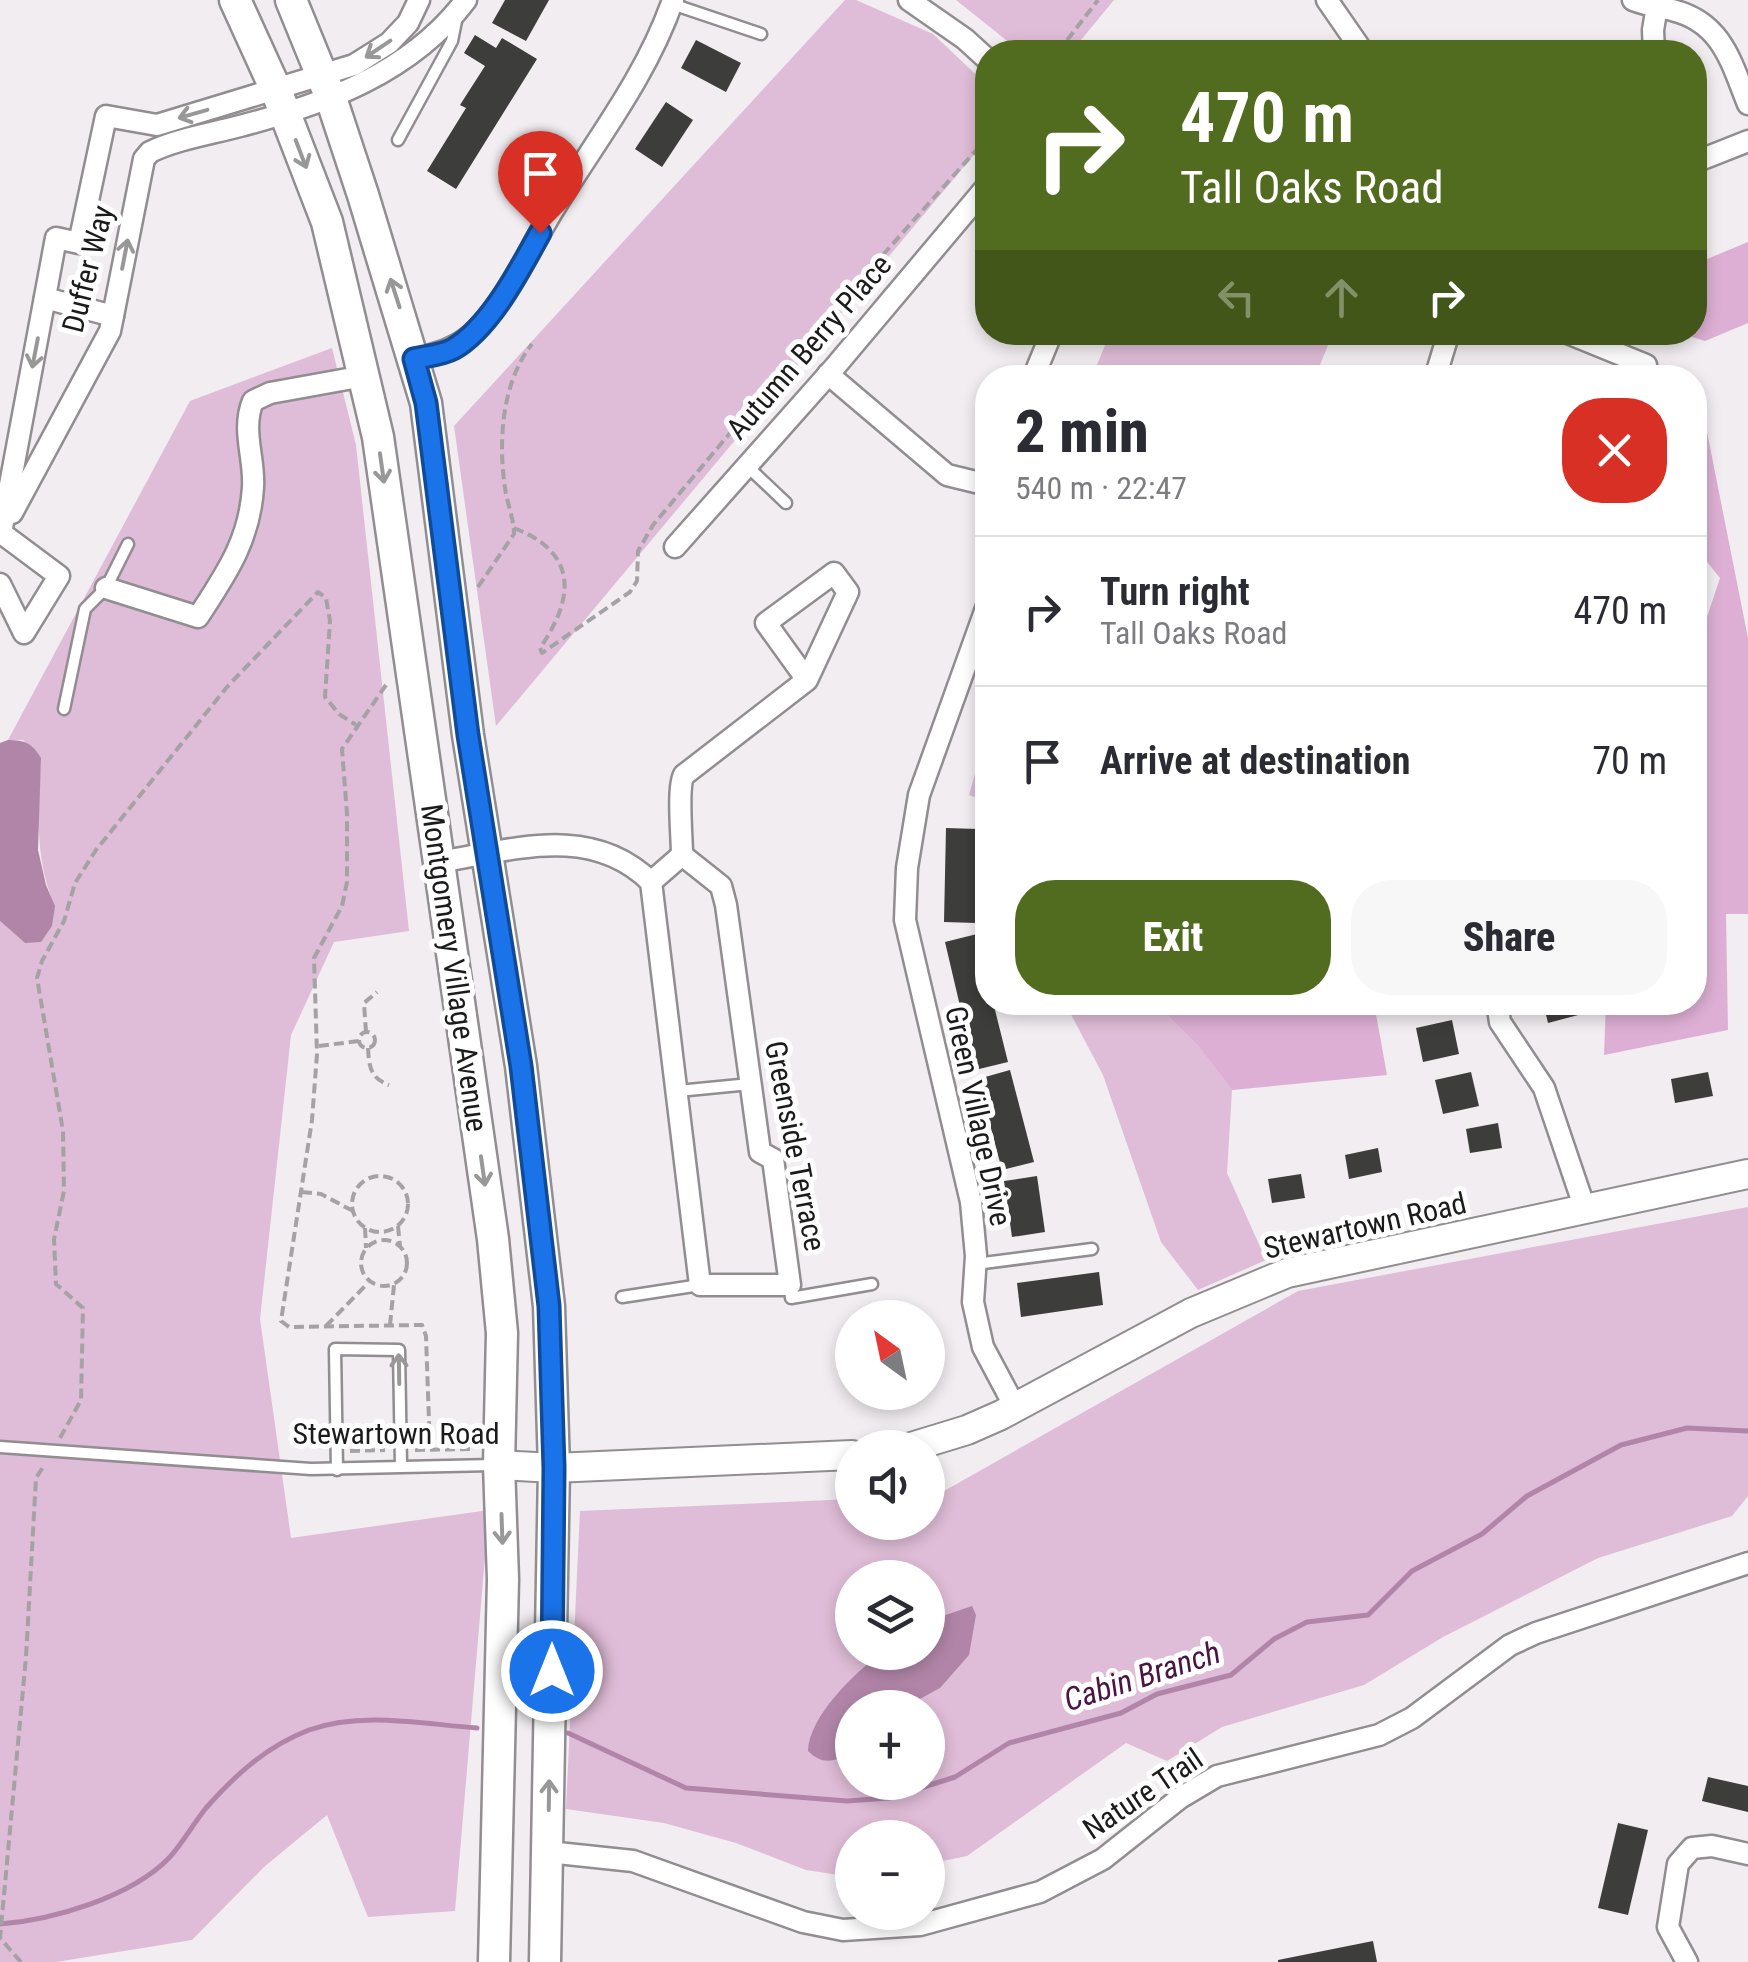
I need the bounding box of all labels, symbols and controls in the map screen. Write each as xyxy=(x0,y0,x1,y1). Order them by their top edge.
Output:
one-way arrow xyxy=(365,38,393,59)
text: 470 m xyxy=(1180,77,1354,159)
icon: right xyxy=(1015,80,1145,210)
one-way arrow xyxy=(178,106,210,124)
pin xyxy=(498,131,583,234)
one-way arrow xyxy=(293,138,311,169)
icon: arrive xyxy=(513,146,568,201)
text: Tall Oaks Road xyxy=(1180,161,1444,214)
street label: Duffer Way xyxy=(55,202,120,336)
one-way arrow xyxy=(117,239,136,271)
street label: Autumn Berry Place xyxy=(719,247,898,446)
icon: left xyxy=(1209,270,1264,325)
icon: ahead xyxy=(1314,270,1369,325)
icon: right xyxy=(1419,270,1474,325)
one-way arrow xyxy=(384,277,402,309)
one-way arrow xyxy=(25,336,44,369)
text: 2 min xyxy=(1015,396,1149,467)
button: close xyxy=(1562,398,1667,503)
one-way arrow xyxy=(373,451,391,484)
text: 540 m · 22:47 xyxy=(1015,469,1187,507)
text: Turn right xyxy=(1100,570,1250,614)
icon: right xyxy=(1015,584,1070,639)
text: 470 m xyxy=(1573,589,1667,633)
text: Tall Oaks Road xyxy=(1100,614,1287,652)
icon: arrive xyxy=(1015,734,1070,789)
text: Arrive at destination xyxy=(1100,739,1410,783)
text: 70 m xyxy=(1592,739,1667,783)
street label: Montgomery Village Avenue xyxy=(414,802,495,1134)
button: Exit xyxy=(1015,880,1331,995)
button: Share xyxy=(1351,880,1667,995)
street label: Green Village Drive xyxy=(938,1003,1019,1229)
street label: Greenside Terrace xyxy=(758,1038,833,1254)
one-way arrow xyxy=(474,1154,492,1186)
street label: Stewartown Road xyxy=(1260,1185,1470,1266)
north arrow xyxy=(835,1300,945,1410)
map controls xyxy=(835,1300,945,1930)
one-way arrow xyxy=(390,1353,409,1385)
street label: Stewartown Road xyxy=(292,1416,500,1451)
button: sound xyxy=(835,1430,945,1540)
one-way arrow xyxy=(492,1513,511,1545)
button: layers xyxy=(835,1560,945,1670)
position arrow xyxy=(500,1619,604,1723)
water label: Cabin Branch xyxy=(1059,1633,1225,1719)
button: + xyxy=(835,1690,945,1800)
street label: Nature Trail xyxy=(1076,1741,1209,1846)
one-way arrow xyxy=(540,1779,559,1811)
button: − xyxy=(835,1820,945,1930)

